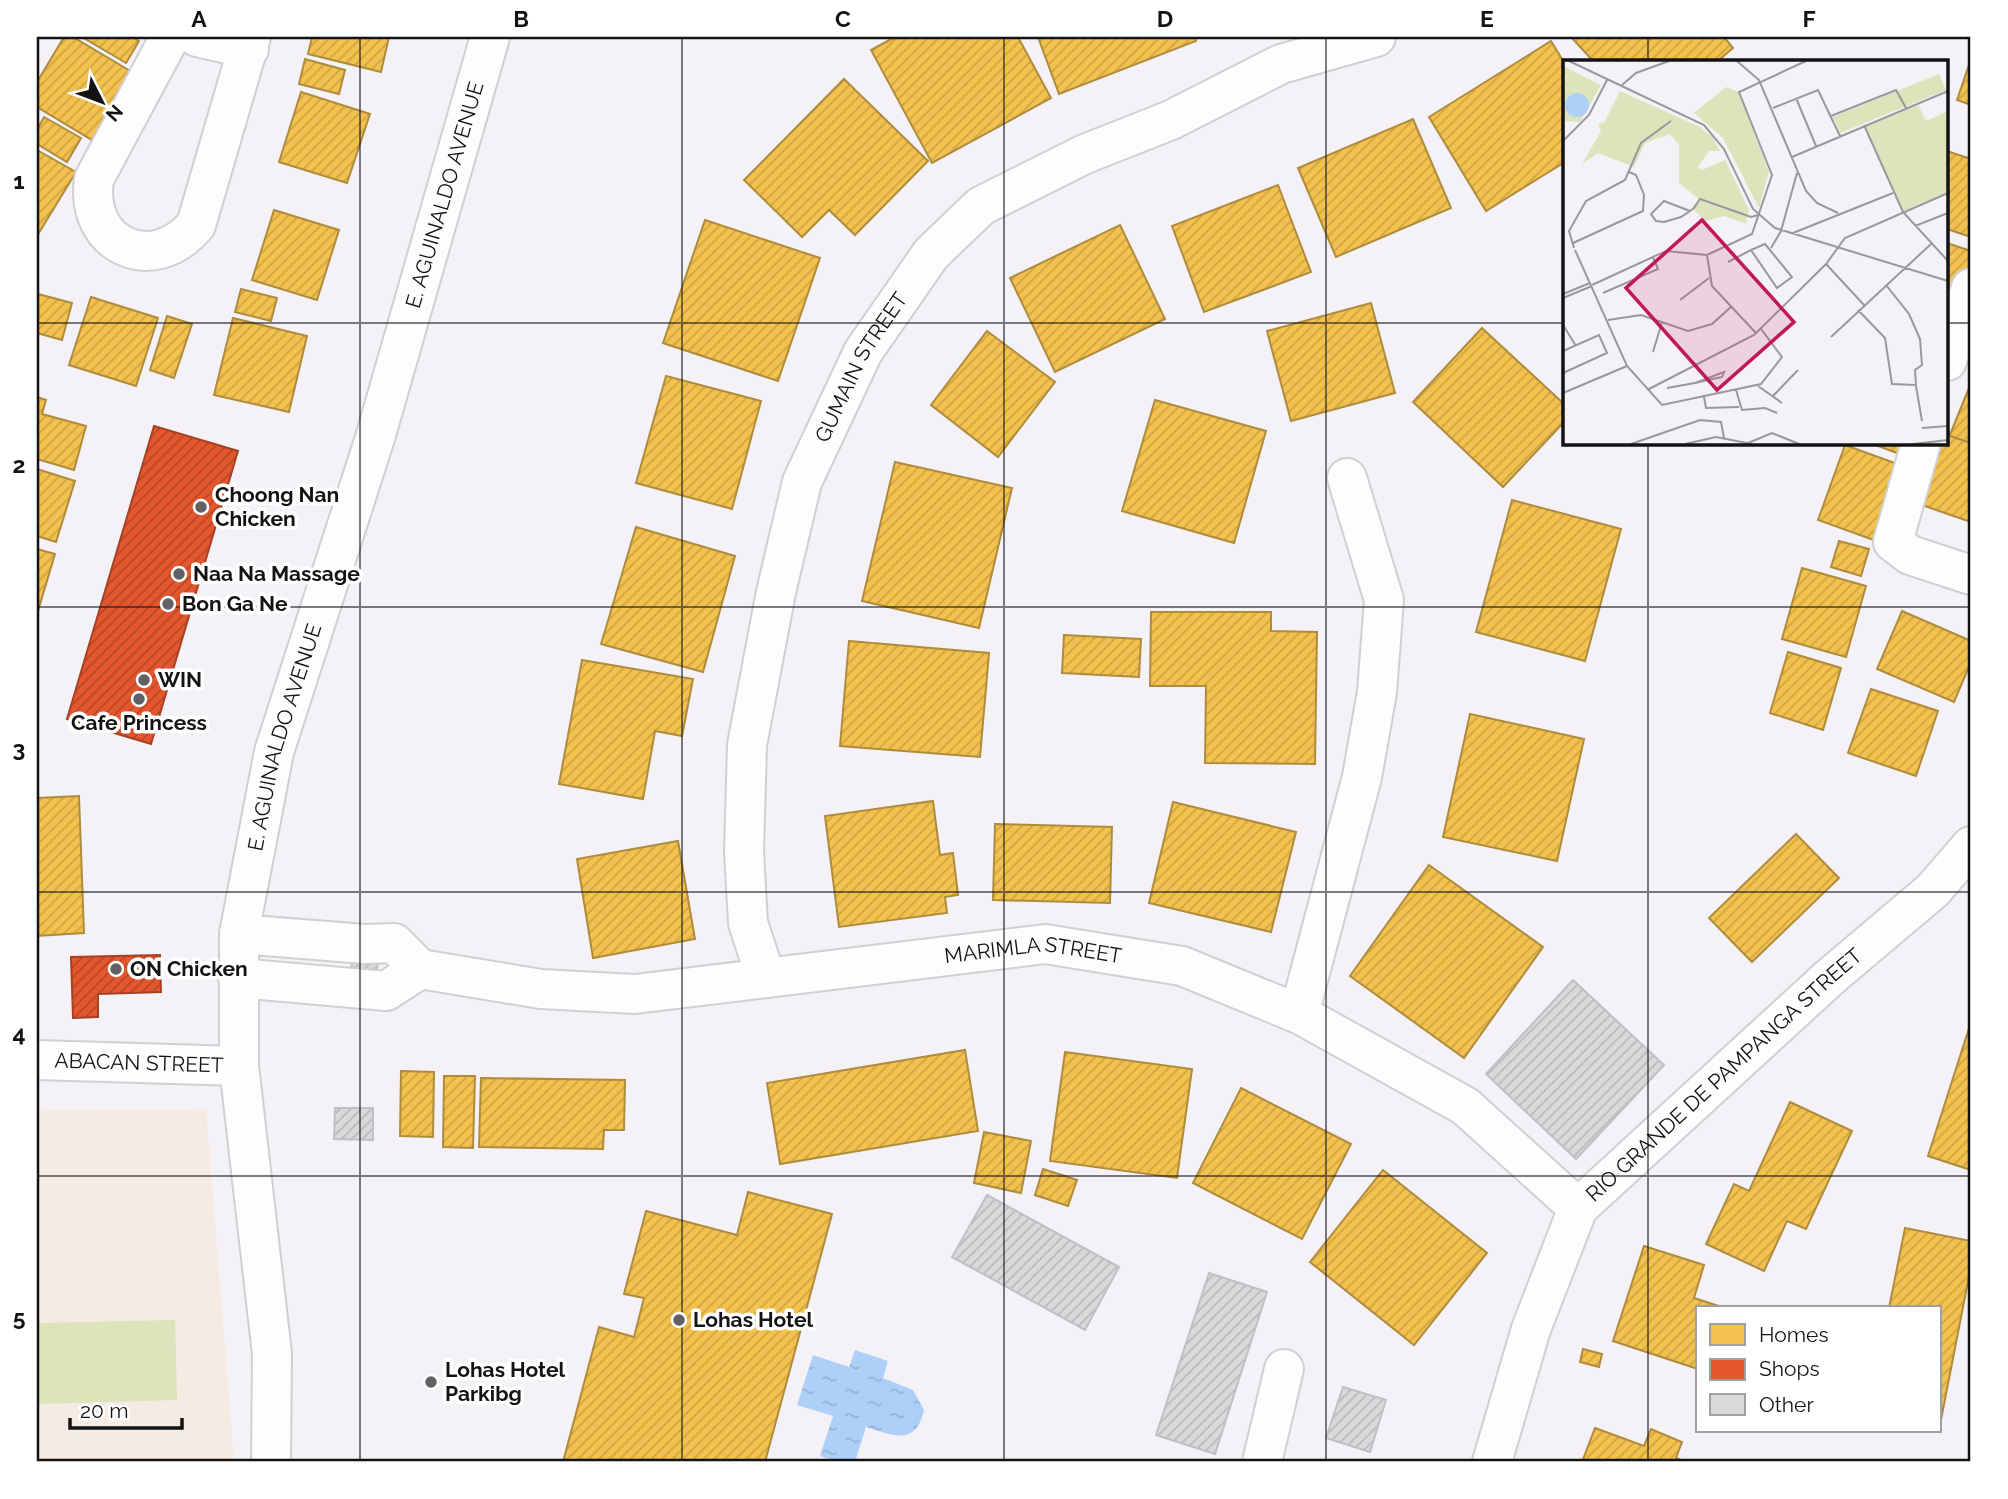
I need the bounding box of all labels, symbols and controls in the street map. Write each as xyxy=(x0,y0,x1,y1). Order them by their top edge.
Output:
text: A xyxy=(191,5,207,32)
text: B xyxy=(513,5,529,32)
text: C xyxy=(835,5,851,32)
text: D xyxy=(1157,5,1173,32)
text: E xyxy=(1480,5,1494,32)
text: F xyxy=(1802,5,1816,32)
inset map xyxy=(1563,60,1948,444)
north arrow xyxy=(66,66,136,136)
street label: E. AGUINALDO AVENUE xyxy=(400,79,489,311)
text: N xyxy=(102,101,128,126)
text: 1 xyxy=(13,167,25,194)
street label: GUMAIN STREET xyxy=(809,287,913,446)
text: 2 xyxy=(13,451,25,478)
place label: Choong Nan Chicken xyxy=(215,482,339,531)
marker: Choong Nan Chicken xyxy=(193,499,209,515)
place label: Naa Na Massage xyxy=(193,561,360,586)
marker: Naa Na Massage xyxy=(171,566,187,582)
place label: Bon Ga Ne xyxy=(182,591,288,616)
marker: Bon Ga Ne xyxy=(160,596,176,612)
street label: E. AGUINALDO AVENUE xyxy=(242,620,326,853)
place label: WIN xyxy=(158,667,202,692)
marker: WIN xyxy=(136,672,152,688)
marker: Cafe Princess xyxy=(131,691,147,707)
place label: Cafe Princess xyxy=(71,710,207,735)
text: 3 xyxy=(13,735,25,762)
street label: MARIMLA STREET xyxy=(943,931,1124,968)
street label: RIO GRANDE DE PAMPANGA STREET xyxy=(1581,943,1867,1206)
place label: ON Chicken xyxy=(130,956,248,981)
marker: ON Chicken xyxy=(108,961,124,977)
text: 4 xyxy=(12,1020,26,1047)
street label: ABACAN STREET xyxy=(54,1048,224,1078)
text: 5 xyxy=(13,1304,26,1331)
legend xyxy=(1696,1306,1941,1432)
place label: Lohas Hotel xyxy=(693,1307,814,1332)
marker: Lohas Hotel xyxy=(671,1312,687,1328)
text: Homes xyxy=(1759,1322,1829,1347)
text: Shops xyxy=(1759,1356,1820,1381)
place label: Lohas Hotel Parkibg xyxy=(445,1357,566,1406)
marker: Lohas Hotel Parkibg xyxy=(423,1374,439,1390)
scale bar xyxy=(70,1387,182,1431)
text: Other xyxy=(1759,1392,1814,1417)
text: 20 m xyxy=(80,1398,128,1423)

